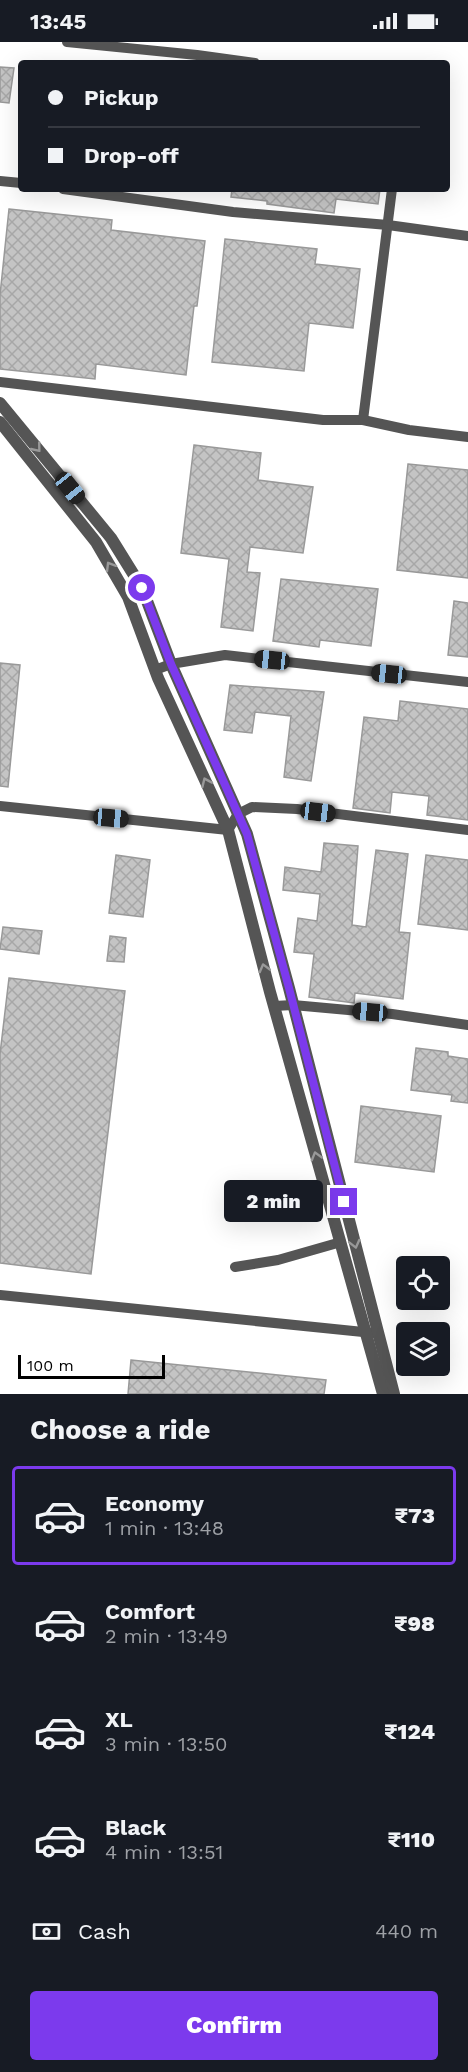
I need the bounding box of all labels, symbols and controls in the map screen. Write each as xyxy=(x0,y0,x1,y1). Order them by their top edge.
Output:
text: 13:45 xyxy=(30,9,86,34)
text: Pickup xyxy=(84,85,159,110)
text: Drop-off xyxy=(84,143,179,168)
one-way arrow xyxy=(30,441,41,452)
car xyxy=(52,468,88,508)
one-way arrow xyxy=(106,562,117,572)
route start xyxy=(128,574,155,601)
car xyxy=(253,649,291,671)
car xyxy=(370,663,408,685)
one-way arrow xyxy=(201,778,213,789)
car xyxy=(299,801,337,823)
car xyxy=(92,807,130,829)
one-way arrow xyxy=(258,963,271,973)
car xyxy=(351,1001,389,1023)
one-way arrow xyxy=(311,1151,323,1162)
callout: 2 min xyxy=(224,1181,323,1223)
route end xyxy=(330,1188,357,1215)
text: 2 min xyxy=(246,1189,301,1213)
one-way arrow xyxy=(347,1239,360,1249)
map controls xyxy=(396,1256,450,1376)
button: locate xyxy=(396,1256,450,1310)
button: layers xyxy=(396,1322,450,1376)
scale bar xyxy=(18,1352,165,1380)
text: 100 m xyxy=(27,1356,74,1375)
text: Choose a ride xyxy=(30,1414,210,1446)
icon: car xyxy=(33,1489,87,1543)
text: Economy xyxy=(105,1491,204,1516)
text: ₹73 xyxy=(395,1503,435,1528)
text: 1 min · 13:48 xyxy=(105,1516,224,1540)
icon: car xyxy=(33,1597,87,1651)
text: Comfort xyxy=(105,1599,195,1624)
text: ₹98 xyxy=(394,1611,435,1636)
text: 2 min · 13:49 xyxy=(105,1624,228,1648)
icon: car xyxy=(33,1705,87,1759)
text: XL xyxy=(105,1707,133,1732)
text: ₹124 xyxy=(384,1719,435,1744)
text: 3 min · 13:50 xyxy=(105,1732,227,1756)
icon: car xyxy=(33,1813,87,1867)
text: Black xyxy=(105,1815,166,1840)
text: ₹110 xyxy=(387,1827,435,1852)
text: 4 min · 13:51 xyxy=(105,1840,223,1864)
icon: cash xyxy=(30,1915,63,1948)
text: Cash xyxy=(78,1919,131,1944)
text: 440 m xyxy=(375,1919,438,1943)
button: Confirm xyxy=(30,1991,438,2060)

